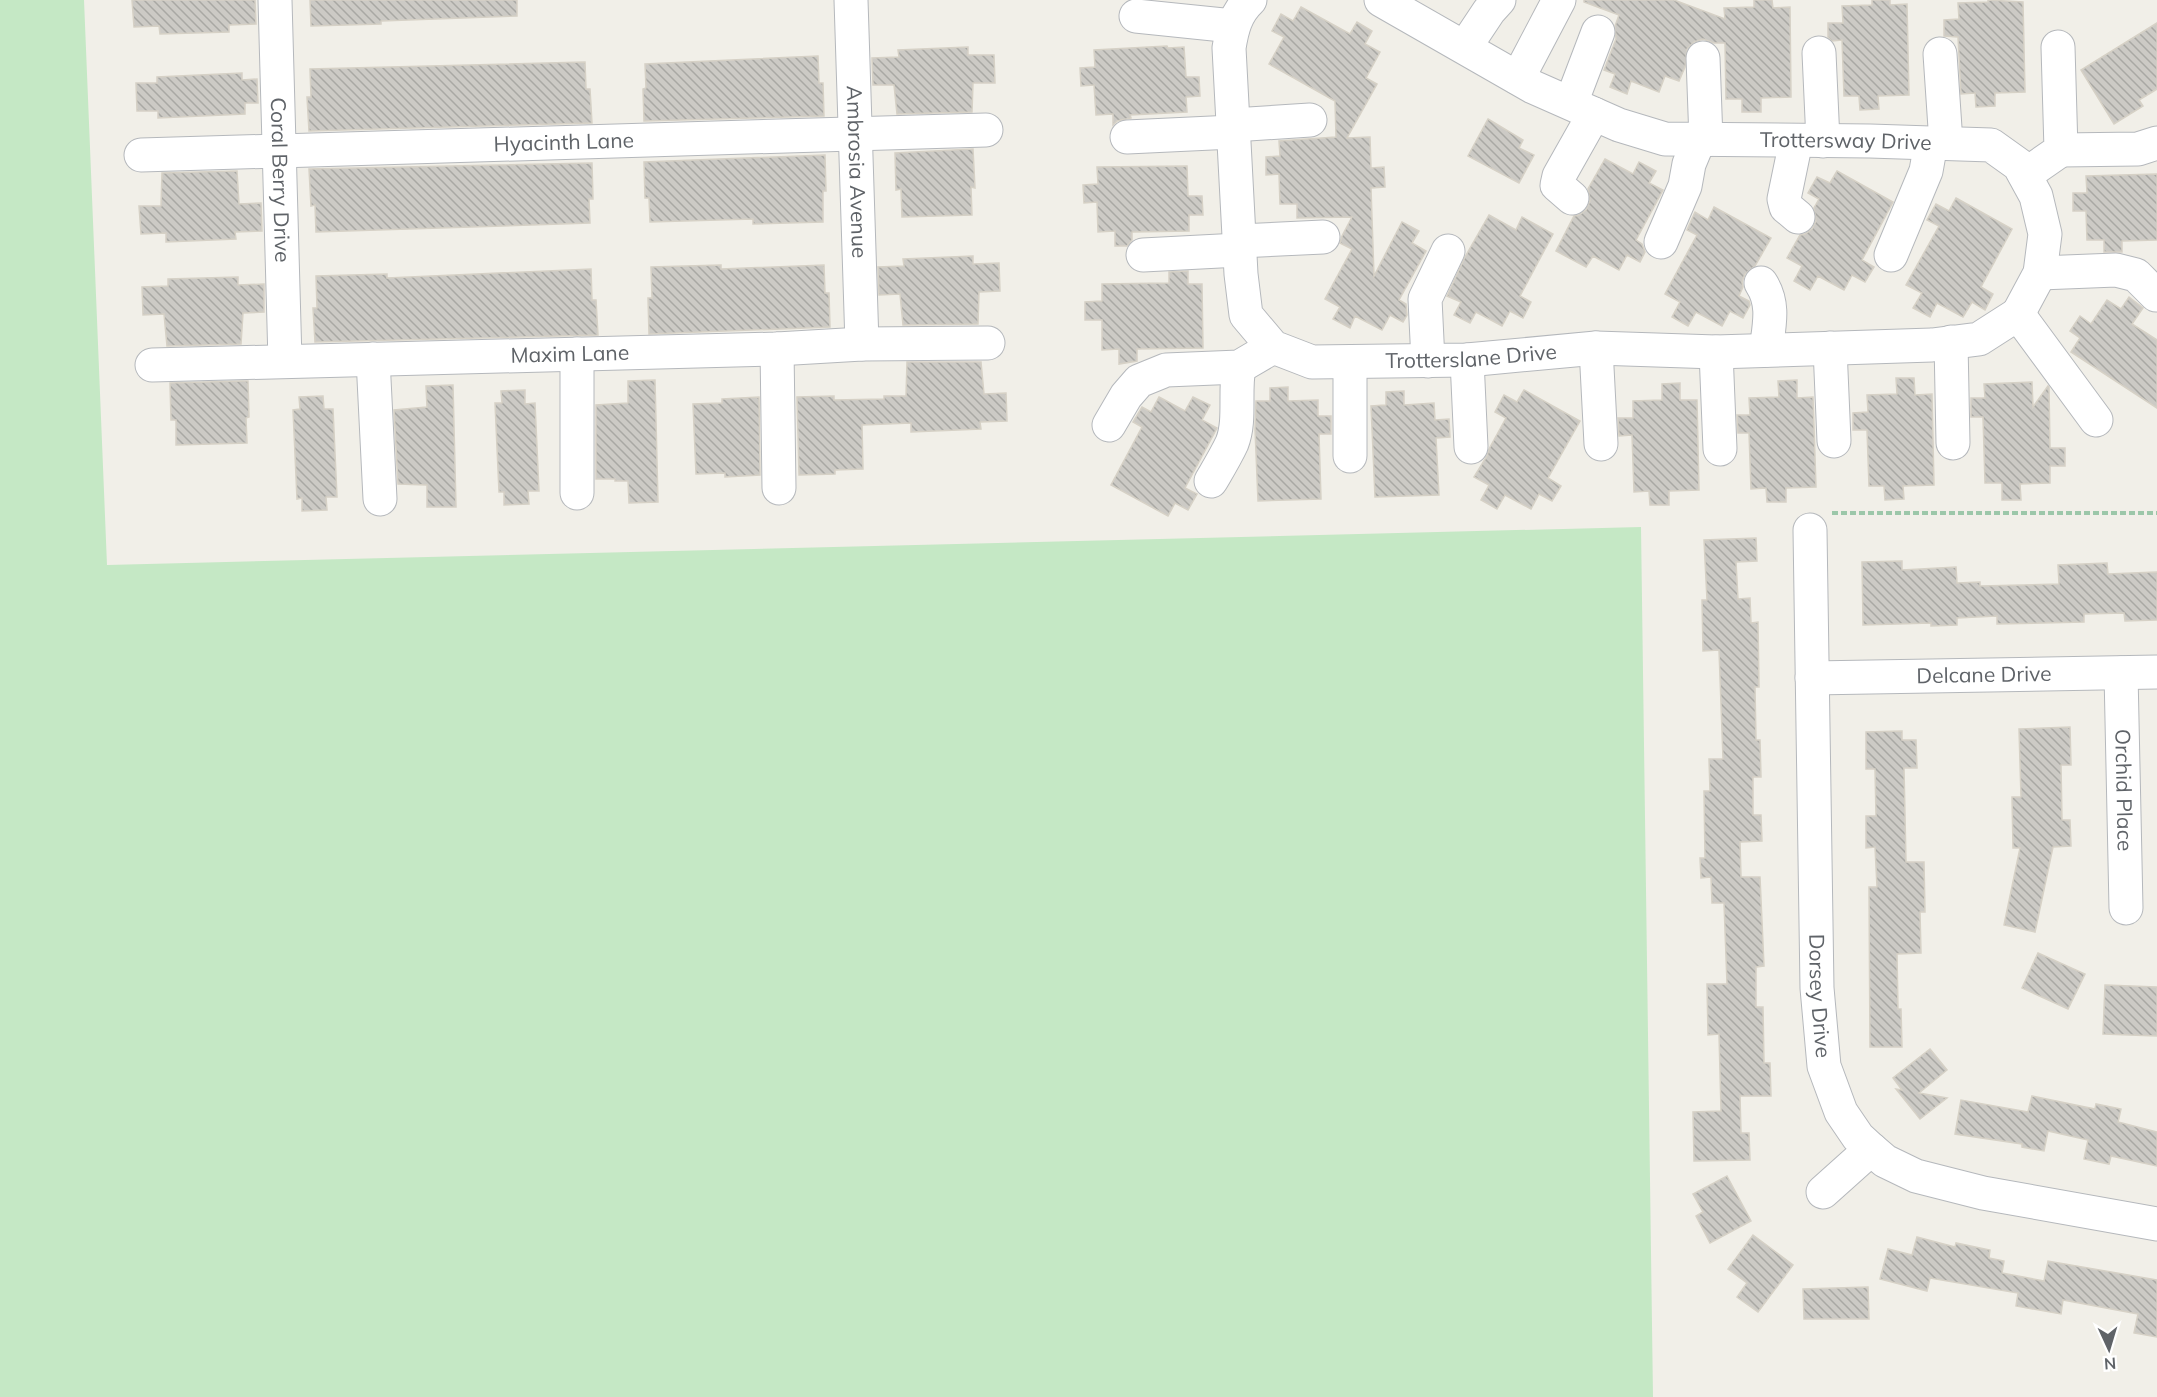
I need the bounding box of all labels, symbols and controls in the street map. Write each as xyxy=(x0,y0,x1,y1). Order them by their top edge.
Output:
street label: Ambrosia Avenue xyxy=(842,85,873,259)
street label: Coral Berry Drive xyxy=(266,97,296,263)
street label: Hyacinth Lane xyxy=(493,126,634,157)
street label: Trottersway Drive xyxy=(1760,126,1932,155)
street label: Trotterslane Drive xyxy=(1385,338,1558,373)
street label: Maxim Lane xyxy=(510,339,629,368)
street label: Delcane Drive xyxy=(1916,660,2052,688)
street label: Orchid Place xyxy=(2110,728,2139,851)
street label: Dorsey Drive xyxy=(1804,934,1837,1059)
north arrow xyxy=(2079,1319,2139,1379)
text: N xyxy=(2103,1354,2117,1374)

